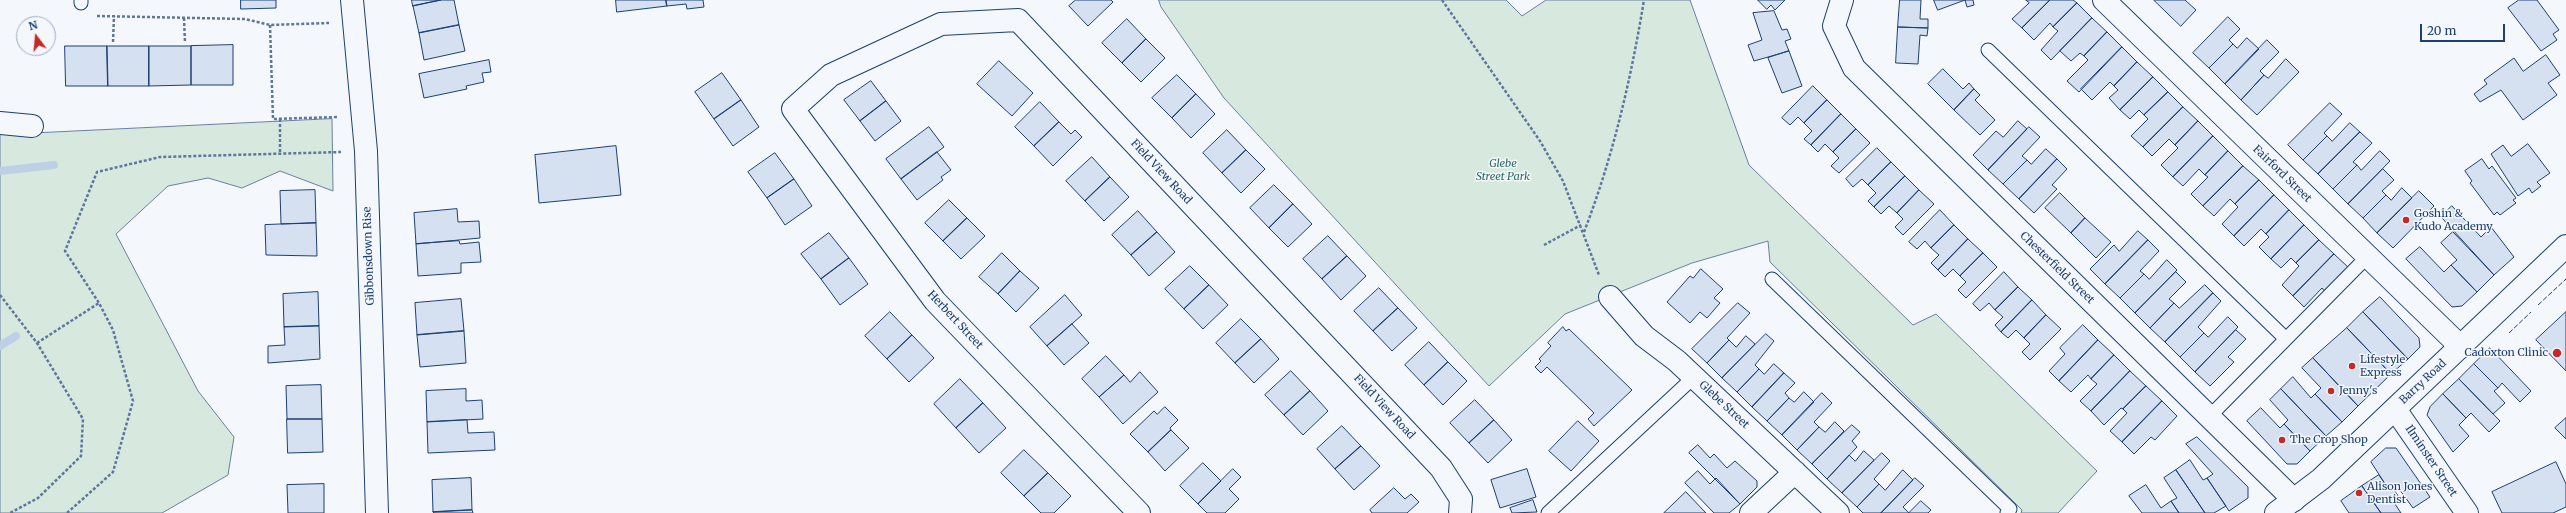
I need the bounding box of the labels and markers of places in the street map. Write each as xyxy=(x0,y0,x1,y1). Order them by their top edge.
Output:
place label: Goshin & Kudo Academy xyxy=(2414,207,2493,233)
marker: Goshin & Kudo Academy xyxy=(2401,215,2411,225)
place label: Cadoxton Clinic xyxy=(2464,346,2548,360)
marker: Cadoxton Clinic xyxy=(2551,347,2563,359)
place label: Lifestyle Express xyxy=(2360,353,2405,379)
marker: Lifestyle Express xyxy=(2347,361,2357,371)
place label: Jenny's xyxy=(2339,384,2377,398)
marker: Jenny's xyxy=(2326,386,2336,396)
place label: The Crop Shop xyxy=(2290,433,2368,447)
marker: The Crop Shop xyxy=(2277,435,2287,445)
place label: Alison Jones Dentist xyxy=(2367,480,2432,506)
marker: Alison Jones Dentist xyxy=(2354,488,2364,498)

